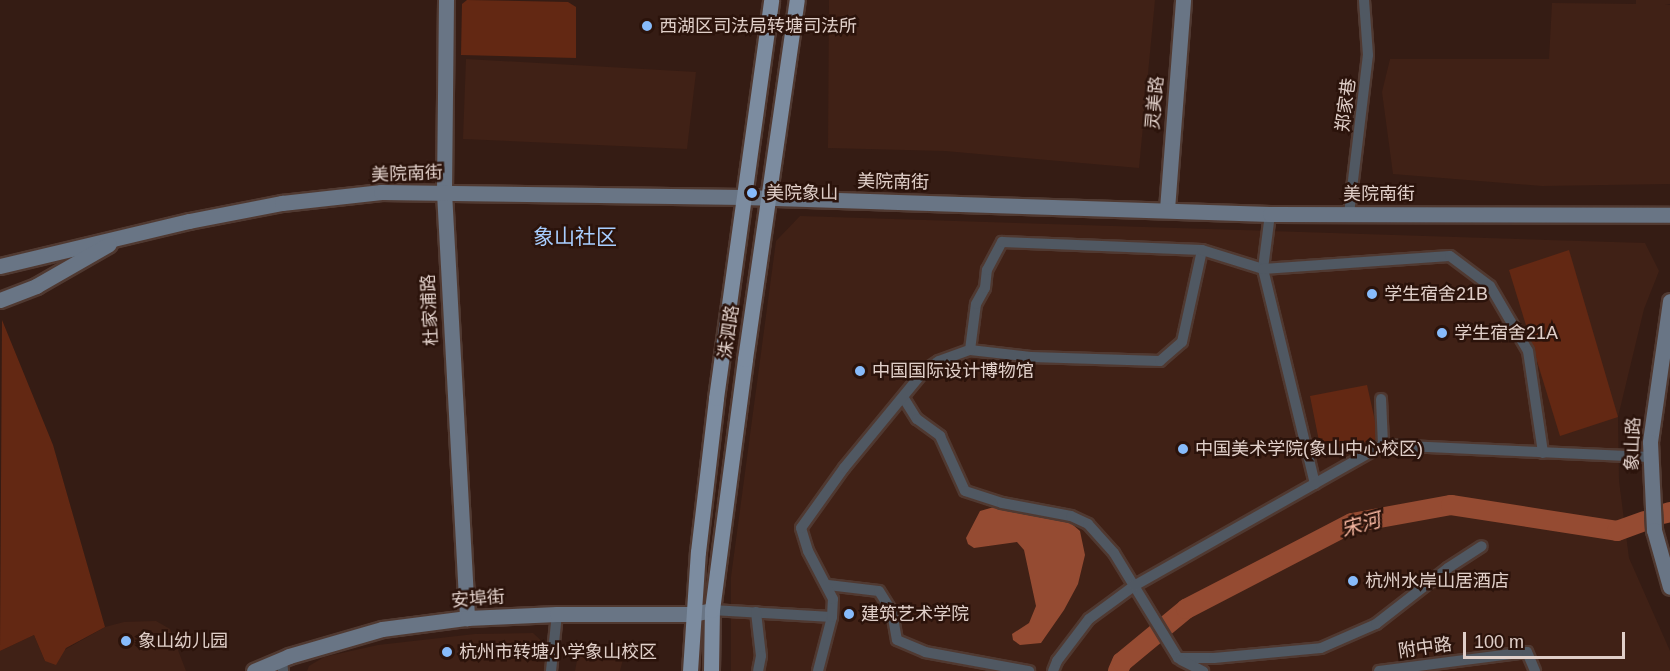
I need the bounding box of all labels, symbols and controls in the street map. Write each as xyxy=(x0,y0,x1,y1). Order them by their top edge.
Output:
place label: 西湖区司法局转塘司法所 xyxy=(659,15,857,37)
marker: 西湖区司法局转塘司法所 xyxy=(640,19,654,33)
street label: 灵美路 xyxy=(1142,75,1168,131)
street label: 郑家巷 xyxy=(1332,77,1360,133)
street label: 美院南街 xyxy=(371,162,443,186)
street label: 美院南街 xyxy=(857,171,929,193)
place label: 美院象山 xyxy=(766,182,838,204)
street label: 美院南街 xyxy=(1343,183,1415,205)
marker: 美院象山 xyxy=(743,184,761,202)
district label: 象山社区 xyxy=(533,224,617,250)
street label: 杜家浦路 xyxy=(417,273,443,347)
place label: 学生宿舍21B xyxy=(1384,283,1488,305)
marker: 学生宿舍21B xyxy=(1365,287,1379,301)
street label: 洙泗路 xyxy=(715,304,743,360)
place label: 学生宿舍21A xyxy=(1454,322,1558,344)
marker: 学生宿舍21A xyxy=(1435,326,1449,340)
place label: 中国国际设计博物馆 xyxy=(872,360,1034,382)
marker: 中国国际设计博物馆 xyxy=(853,364,867,378)
street label: 象山路 xyxy=(1621,417,1645,471)
place label: 中国美术学院(象山中心校区) xyxy=(1195,438,1423,460)
marker: 中国美术学院(象山中心校区) xyxy=(1176,442,1190,456)
water label: 宋河 xyxy=(1338,508,1384,542)
place label: 杭州水岸山居酒店 xyxy=(1365,570,1509,592)
marker: 杭州水岸山居酒店 xyxy=(1346,574,1360,588)
street label: 安埠街 xyxy=(450,586,506,612)
place label: 建筑艺术学院 xyxy=(861,603,969,625)
marker: 建筑艺术学院 xyxy=(842,607,856,621)
scale bar xyxy=(1466,620,1628,658)
place label: 象山幼儿园 xyxy=(138,630,228,652)
text: 100 m xyxy=(1474,632,1524,652)
marker: 象山幼儿园 xyxy=(119,634,133,648)
street label: 附中路 xyxy=(1397,634,1453,662)
place label: 杭州市转塘小学象山校区 xyxy=(459,641,657,663)
marker: 杭州市转塘小学象山校区 xyxy=(440,645,454,659)

